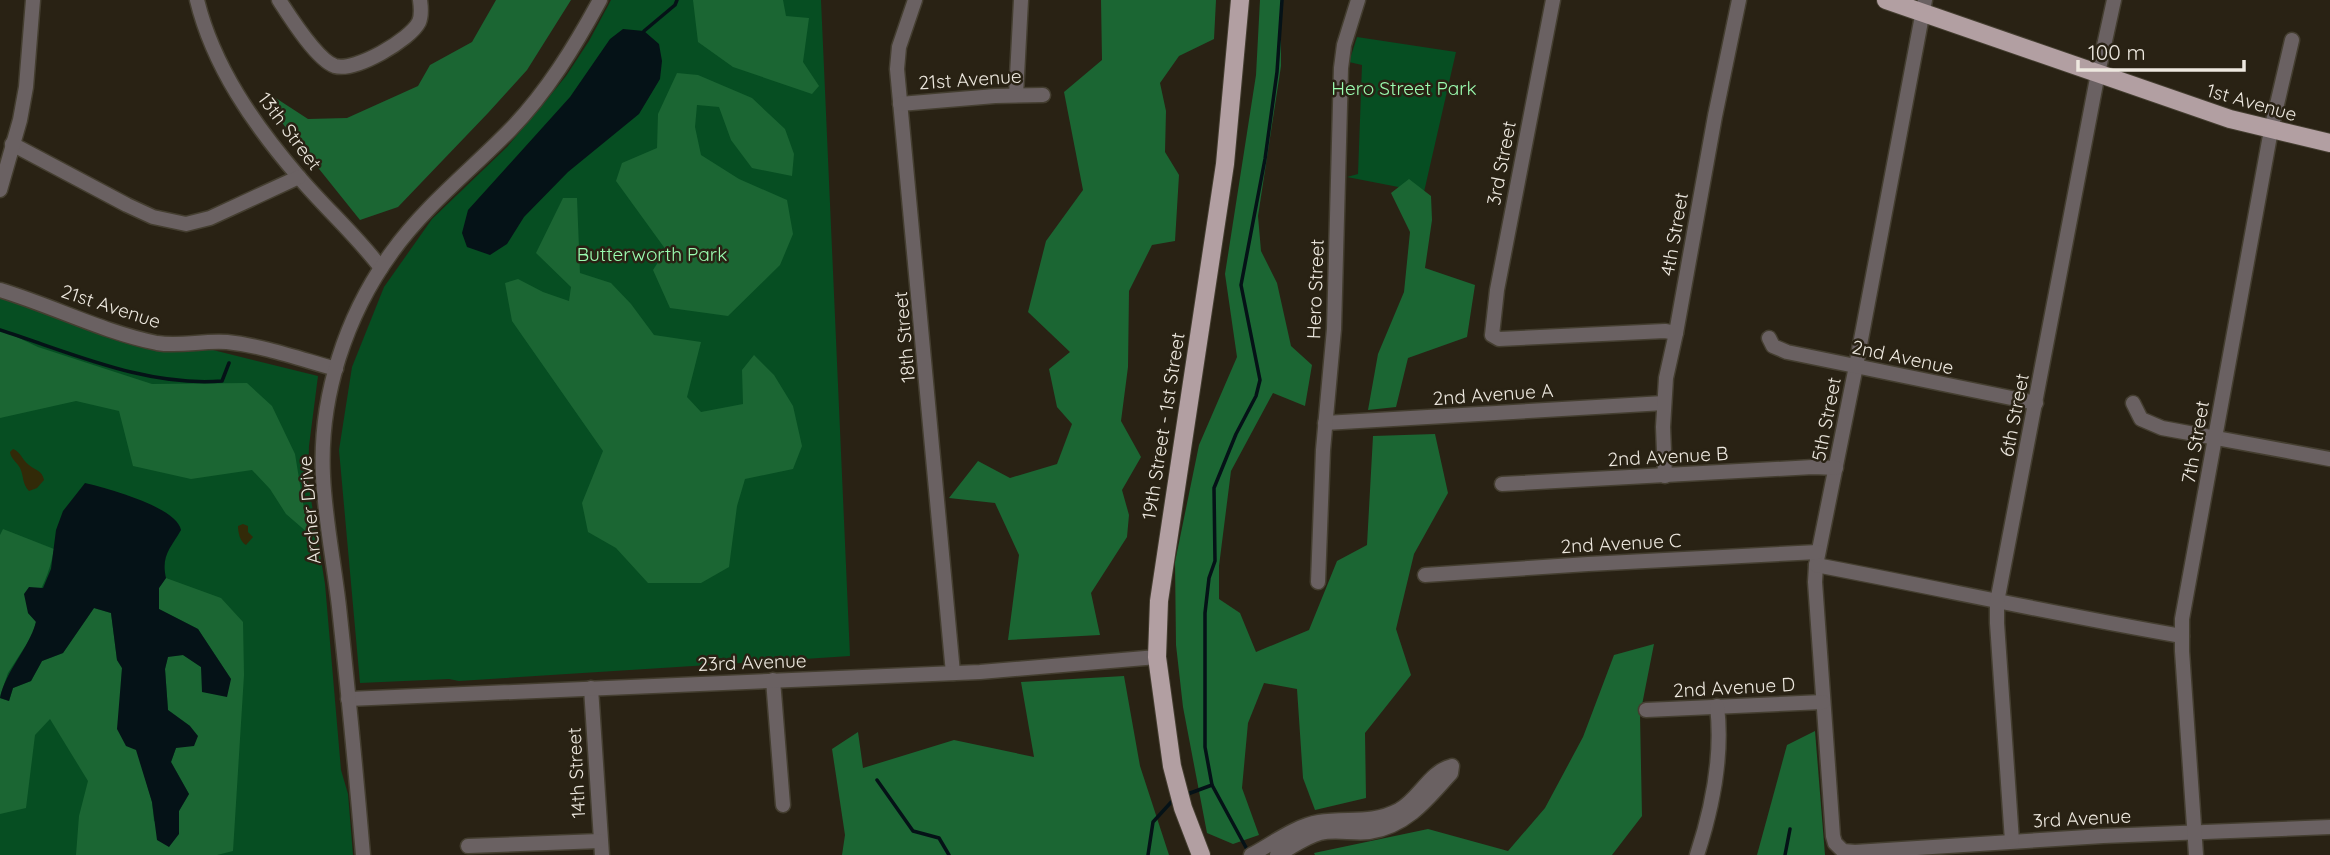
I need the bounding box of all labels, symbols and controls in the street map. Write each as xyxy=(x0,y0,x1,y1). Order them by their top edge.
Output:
scale bar xyxy=(2078,28,2244,72)
text: 100 m xyxy=(2088,39,2146,65)
street label: 21st Avenue xyxy=(918,63,1022,95)
park label: Hero Street Park xyxy=(1331,76,1477,100)
street label: 1st Avenue xyxy=(2204,78,2300,126)
street label: 13th Street xyxy=(253,87,327,175)
street label: 3rd Street xyxy=(1481,119,1521,207)
street label: 4th Street xyxy=(1655,190,1693,278)
street label: Hero Street xyxy=(1301,239,1329,339)
park label: Butterworth Park xyxy=(577,242,727,266)
street label: 21st Avenue xyxy=(58,279,164,333)
street label: 18th Street xyxy=(888,290,920,384)
street label: 19th Street - 1st Street xyxy=(1136,331,1190,521)
street label: 2nd Avenue xyxy=(1850,335,1956,379)
street label: 6th Street xyxy=(1994,371,2034,459)
street label: 5th Street xyxy=(1806,375,1846,463)
street label: 2nd Avenue A xyxy=(1432,378,1554,410)
street label: 7th Street xyxy=(2176,399,2214,485)
street label: 2nd Avenue B xyxy=(1607,441,1729,471)
street label: Archer Drive xyxy=(292,455,326,565)
street label: 2nd Avenue C xyxy=(1560,528,1682,558)
street label: 23rd Avenue xyxy=(697,648,807,676)
street label: 2nd Avenue D xyxy=(1672,672,1796,702)
street label: 14th Street xyxy=(562,727,590,819)
street label: 3rd Avenue xyxy=(2032,803,2132,833)

